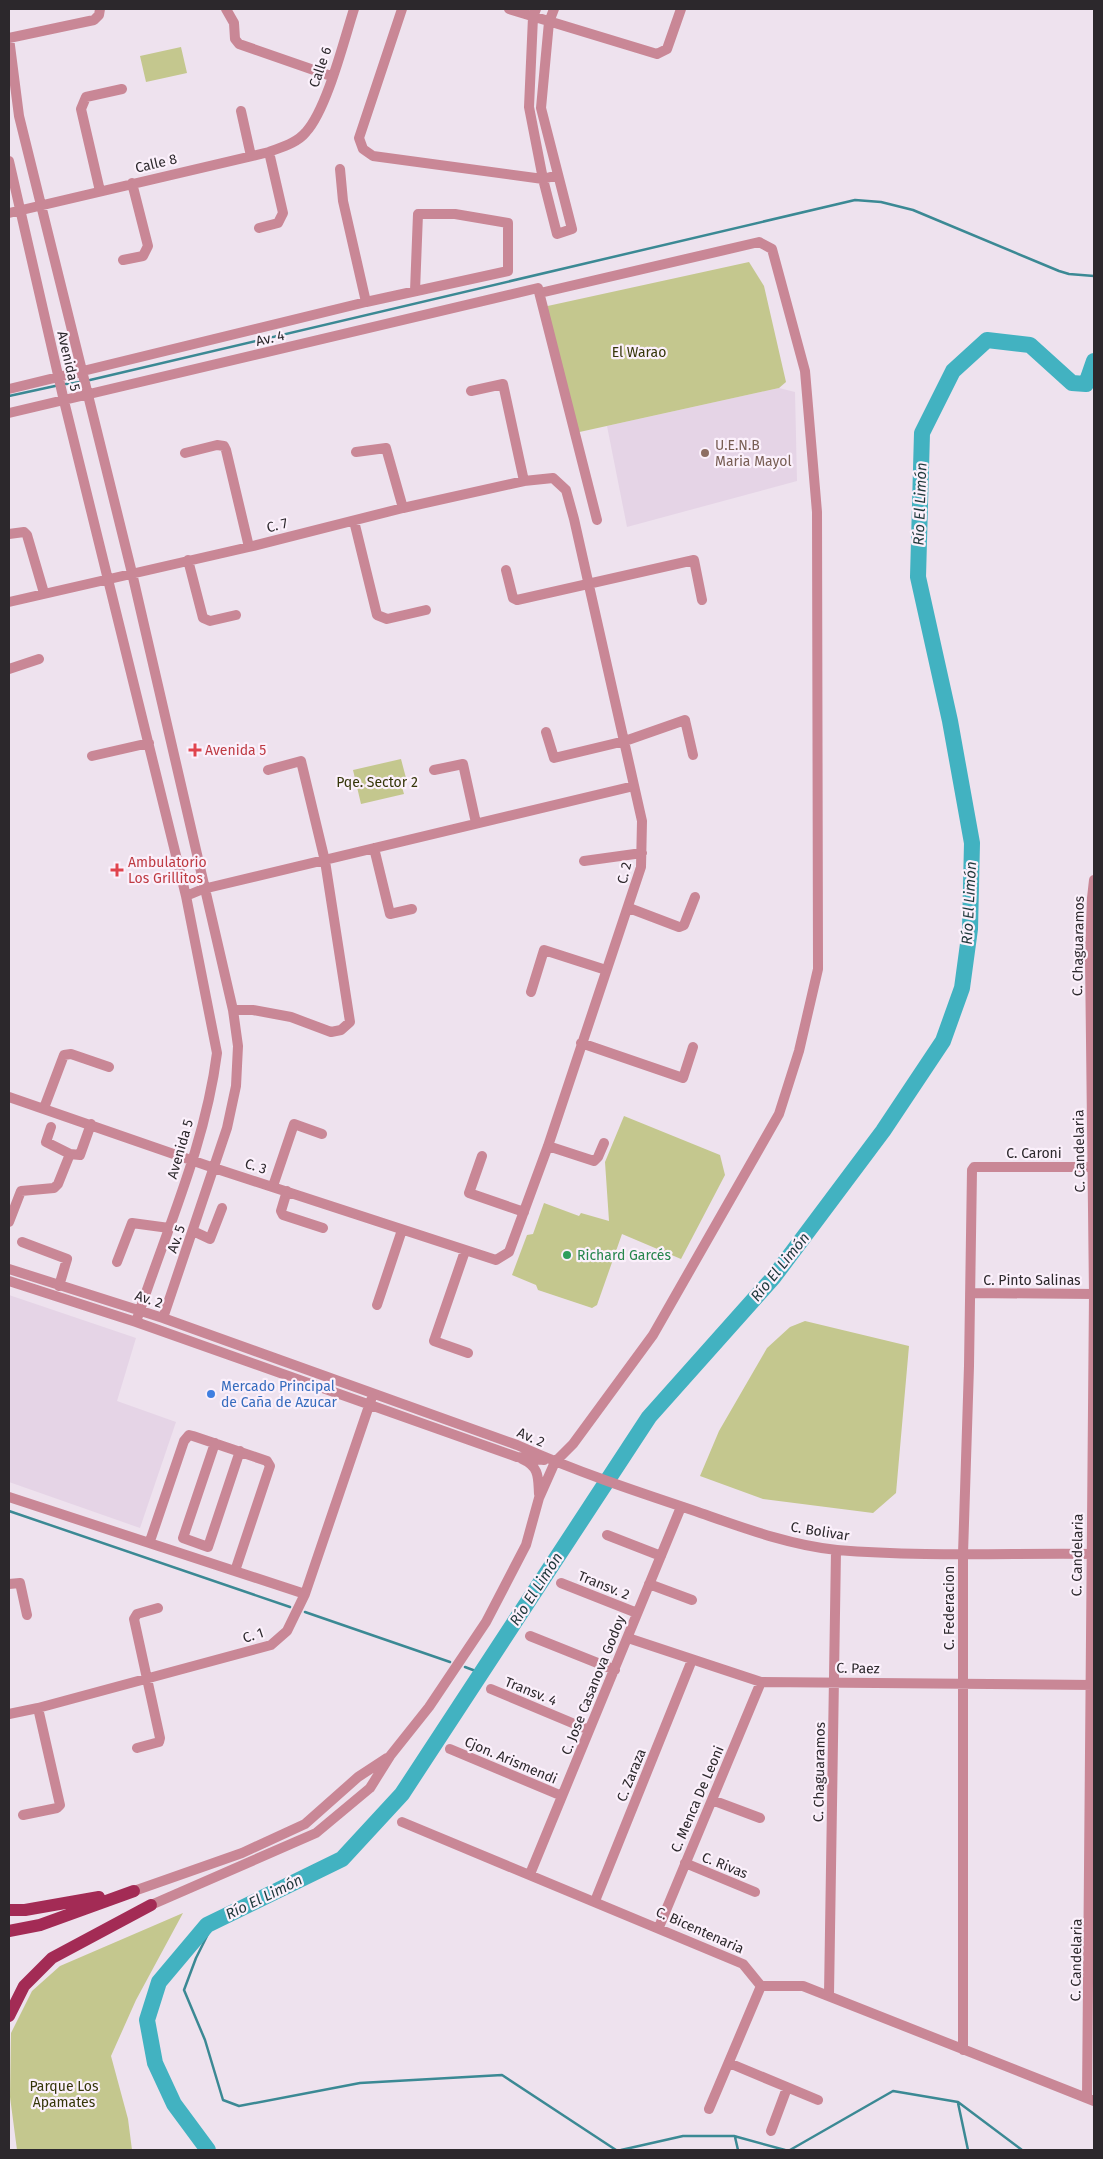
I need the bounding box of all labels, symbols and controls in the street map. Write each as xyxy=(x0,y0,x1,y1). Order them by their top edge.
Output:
street label: Calle 6 xyxy=(306,44,335,90)
street label: Calle 8 xyxy=(134,150,179,177)
street label: Av. 4 xyxy=(254,327,287,350)
street label: Avenida 5 xyxy=(53,329,84,393)
park label: El Warao xyxy=(612,344,666,361)
place label: U.E.N.B Maria Mayol xyxy=(715,437,792,470)
marker: U.E.N.B Maria Mayol xyxy=(699,447,711,459)
water label: Río El Limón xyxy=(910,462,930,546)
street label: C. 7 xyxy=(265,515,289,536)
place label: Avenida 5 xyxy=(205,742,266,759)
marker: Avenida 5 xyxy=(189,744,201,756)
park label: Pqe. Sector 2 xyxy=(336,774,418,791)
place label: Ambulatorio Los Grillitos xyxy=(128,854,207,887)
street label: C. 2 xyxy=(614,860,635,886)
water label: Río El Limón xyxy=(958,861,980,945)
marker: Ambulatorio Los Grillitos xyxy=(110,863,124,877)
street label: C. Chaguaramos xyxy=(1069,895,1088,996)
street label: C. Candelaria xyxy=(1070,1109,1089,1193)
street label: Avenida 5 xyxy=(164,1117,197,1181)
street label: C. Caroni xyxy=(1006,1145,1062,1162)
street label: C. 3 xyxy=(243,1155,269,1178)
street label: Av. 5 xyxy=(164,1223,189,1255)
water label: Río El Limón xyxy=(747,1229,813,1305)
place label: Richard Garcés xyxy=(577,1247,671,1264)
marker: Richard Garcés xyxy=(561,1249,573,1261)
street label: C. Pinto Salinas xyxy=(983,1272,1081,1289)
street label: Av. 2 xyxy=(133,1287,165,1312)
place label: Mercado Principal de Caña de Azucar xyxy=(221,1378,338,1411)
marker: Mercado Principal de Caña de Azucar xyxy=(205,1388,217,1400)
street label: Av. 2 xyxy=(514,1424,547,1451)
street label: C. Candelaria xyxy=(1068,1513,1087,1597)
street label: C. Bolivar xyxy=(789,1518,851,1545)
water label: Río El Limón xyxy=(506,1549,566,1629)
street label: C. Federacion xyxy=(941,1566,958,1650)
street label: Transv. 2 xyxy=(576,1567,632,1604)
street label: C. Jose Casanova Godoy xyxy=(558,1613,629,1758)
street label: C. 1 xyxy=(241,1624,266,1647)
street label: C. Paez xyxy=(836,1660,880,1677)
street label: Transv. 4 xyxy=(502,1673,560,1710)
street label: C. Chaguaramos xyxy=(810,1721,829,1822)
street label: Cjon. Arismendi xyxy=(462,1733,560,1788)
street label: C. Menca De Leoni xyxy=(667,1743,728,1855)
street label: C. Zaraza xyxy=(613,1746,650,1804)
street label: C. Rivas xyxy=(699,1849,751,1883)
water label: Río El Limón xyxy=(223,1871,305,1923)
street label: C. Bicentenaria xyxy=(653,1903,747,1958)
street label: C. Candelaria xyxy=(1067,1918,1086,2002)
park label: Parque Los Apamates xyxy=(29,2078,99,2111)

